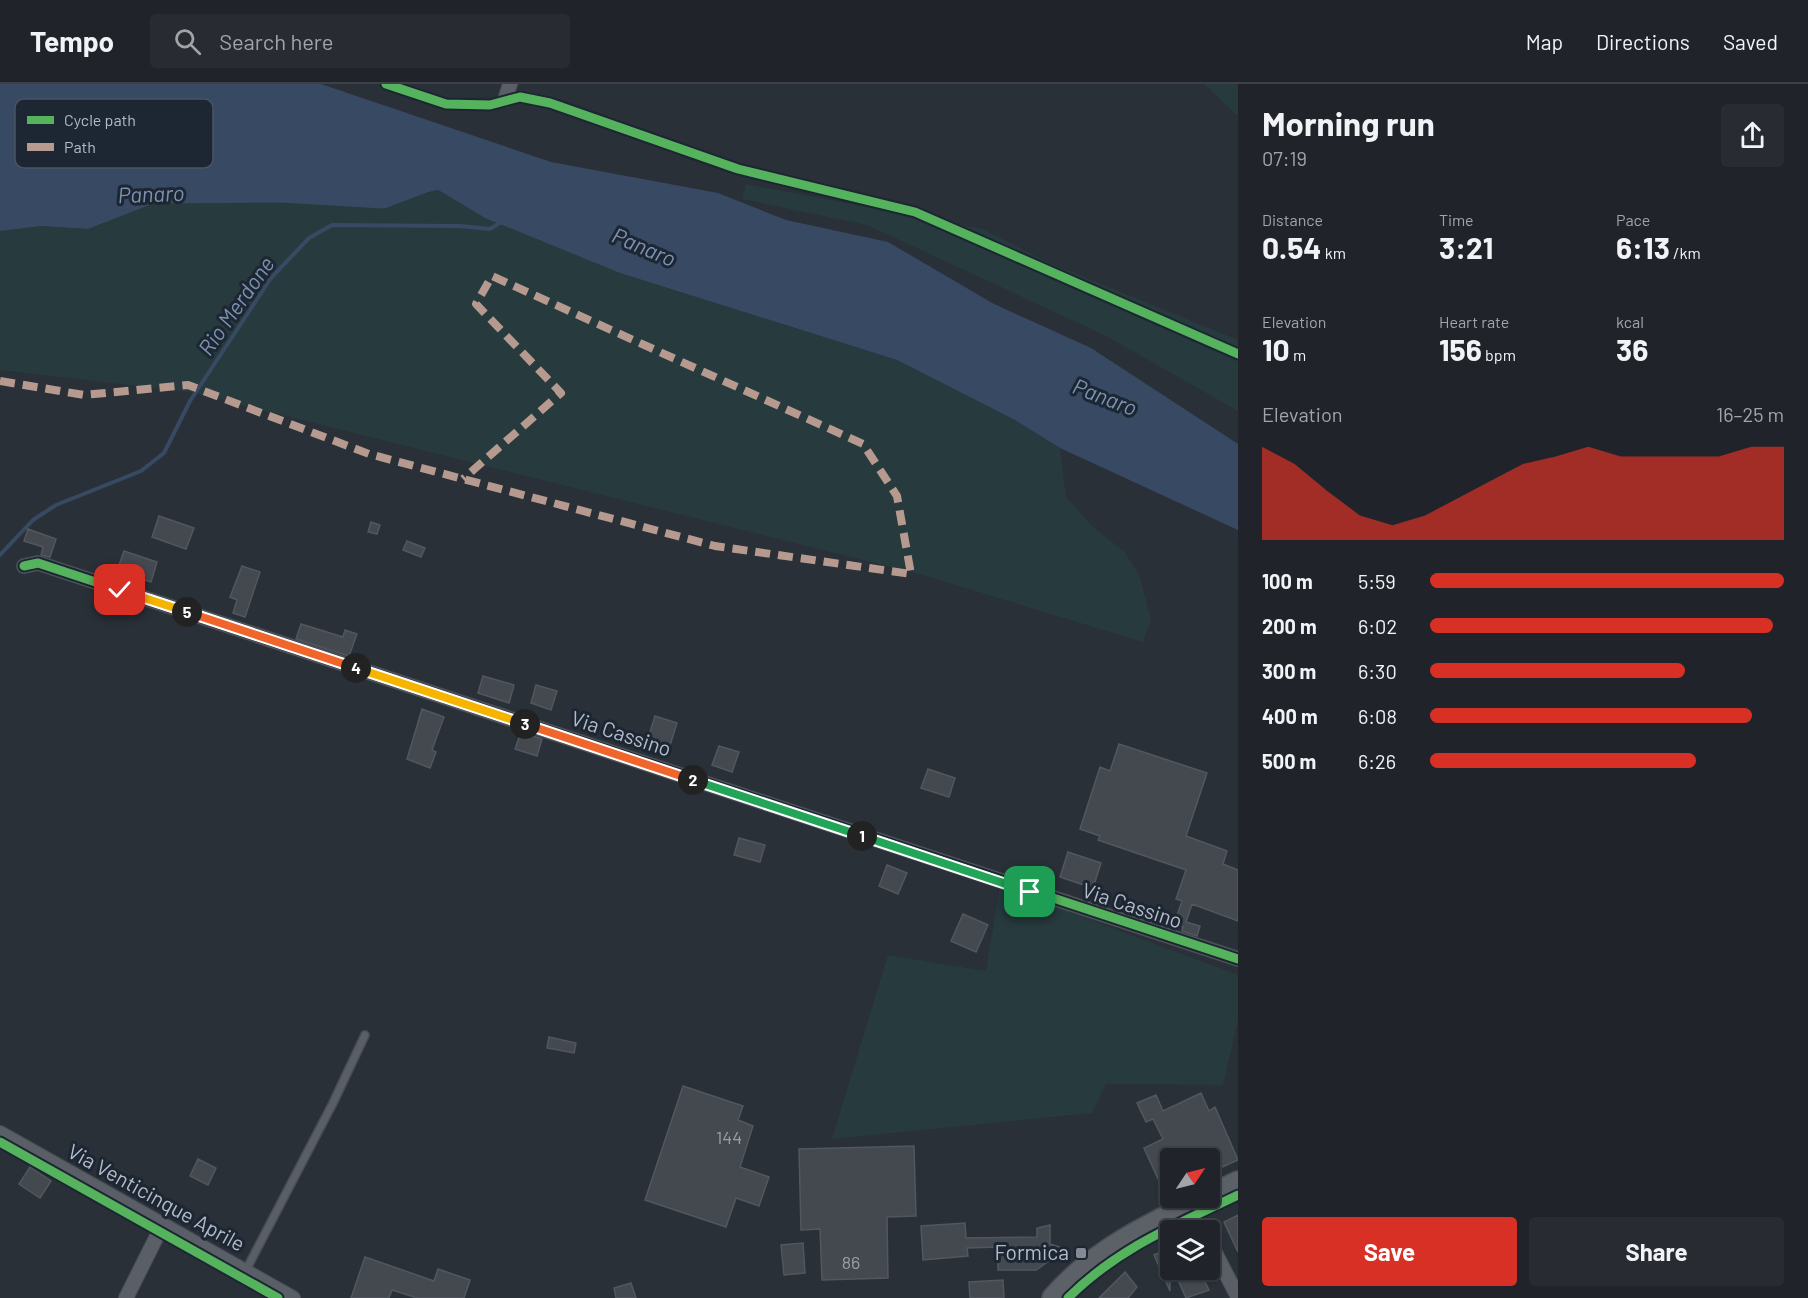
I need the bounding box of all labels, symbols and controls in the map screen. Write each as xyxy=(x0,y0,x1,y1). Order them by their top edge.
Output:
search box xyxy=(150,14,570,68)
text: Tempo xyxy=(30,24,114,58)
icon: search xyxy=(171,25,204,58)
text: Search here xyxy=(219,28,333,54)
text: Map xyxy=(1526,29,1563,54)
text: Directions xyxy=(1596,29,1690,54)
text: Saved xyxy=(1723,29,1778,54)
legend xyxy=(15,99,213,168)
text: Morning run xyxy=(1262,103,1435,143)
button: share xyxy=(1721,104,1784,167)
text: Cycle path xyxy=(64,110,136,129)
text: Path xyxy=(64,137,96,156)
text: 07:19 xyxy=(1262,146,1307,170)
water label: Panaro xyxy=(117,179,185,207)
text: Distance xyxy=(1262,210,1323,229)
text: Time xyxy=(1439,210,1474,229)
text: Pace xyxy=(1616,210,1650,229)
water label: Panaro xyxy=(609,221,680,271)
text: 0.54 xyxy=(1262,229,1322,265)
text: 3:21 xyxy=(1439,229,1493,265)
text: 6:13 xyxy=(1616,229,1670,265)
text: km xyxy=(1322,243,1346,262)
text: /km xyxy=(1670,243,1701,262)
water label: Rio Merdone xyxy=(192,251,279,360)
text: Elevation xyxy=(1262,312,1326,331)
text: Heart rate xyxy=(1439,312,1509,331)
text: kcal xyxy=(1616,312,1644,331)
text: 10 xyxy=(1262,331,1290,367)
text: 156 xyxy=(1439,331,1482,367)
text: 36 xyxy=(1616,331,1648,367)
text: m xyxy=(1290,345,1306,364)
text: bpm xyxy=(1482,345,1516,364)
water label: Panaro xyxy=(1070,372,1141,420)
text: Elevation xyxy=(1262,402,1343,426)
text: 16–25 m xyxy=(1716,402,1784,426)
pin xyxy=(94,564,145,615)
text: 100 m xyxy=(1262,569,1313,593)
text: 5:59 xyxy=(1358,569,1396,593)
icon: check xyxy=(103,573,136,606)
pin: 5 xyxy=(172,597,202,627)
text: 5 xyxy=(183,602,191,621)
text: 200 m xyxy=(1262,614,1317,638)
text: 6:02 xyxy=(1358,614,1397,638)
pin: 4 xyxy=(341,653,371,683)
text: 4 xyxy=(351,658,361,677)
text: 300 m xyxy=(1262,659,1316,683)
text: 6:30 xyxy=(1358,659,1397,683)
text: 400 m xyxy=(1262,704,1318,728)
text: 6:08 xyxy=(1358,704,1397,728)
street label: Via Cassino xyxy=(568,705,675,761)
pin: 3 xyxy=(510,709,540,739)
text: 3 xyxy=(521,714,529,733)
text: 500 m xyxy=(1262,749,1316,773)
text: 6:26 xyxy=(1358,749,1396,773)
pin: 2 xyxy=(678,765,708,795)
text: 2 xyxy=(689,770,697,789)
pin: 1 xyxy=(847,821,877,851)
text: 1 xyxy=(859,826,865,845)
pin xyxy=(1004,866,1055,917)
icon: arrive xyxy=(1013,875,1046,908)
street label: Via Cassino xyxy=(1079,877,1186,933)
house number: 144 xyxy=(716,1126,742,1148)
street label: Via Venticinque Aprile xyxy=(64,1138,250,1256)
north arrow xyxy=(1160,1148,1220,1208)
map controls xyxy=(1160,1148,1220,1280)
button: Save xyxy=(1262,1217,1517,1286)
button: Share xyxy=(1529,1217,1784,1286)
button: layers xyxy=(1160,1220,1220,1280)
place label: Formica xyxy=(994,1239,1069,1264)
marker: Formica xyxy=(1074,1246,1088,1260)
house number: 86 xyxy=(842,1251,860,1273)

